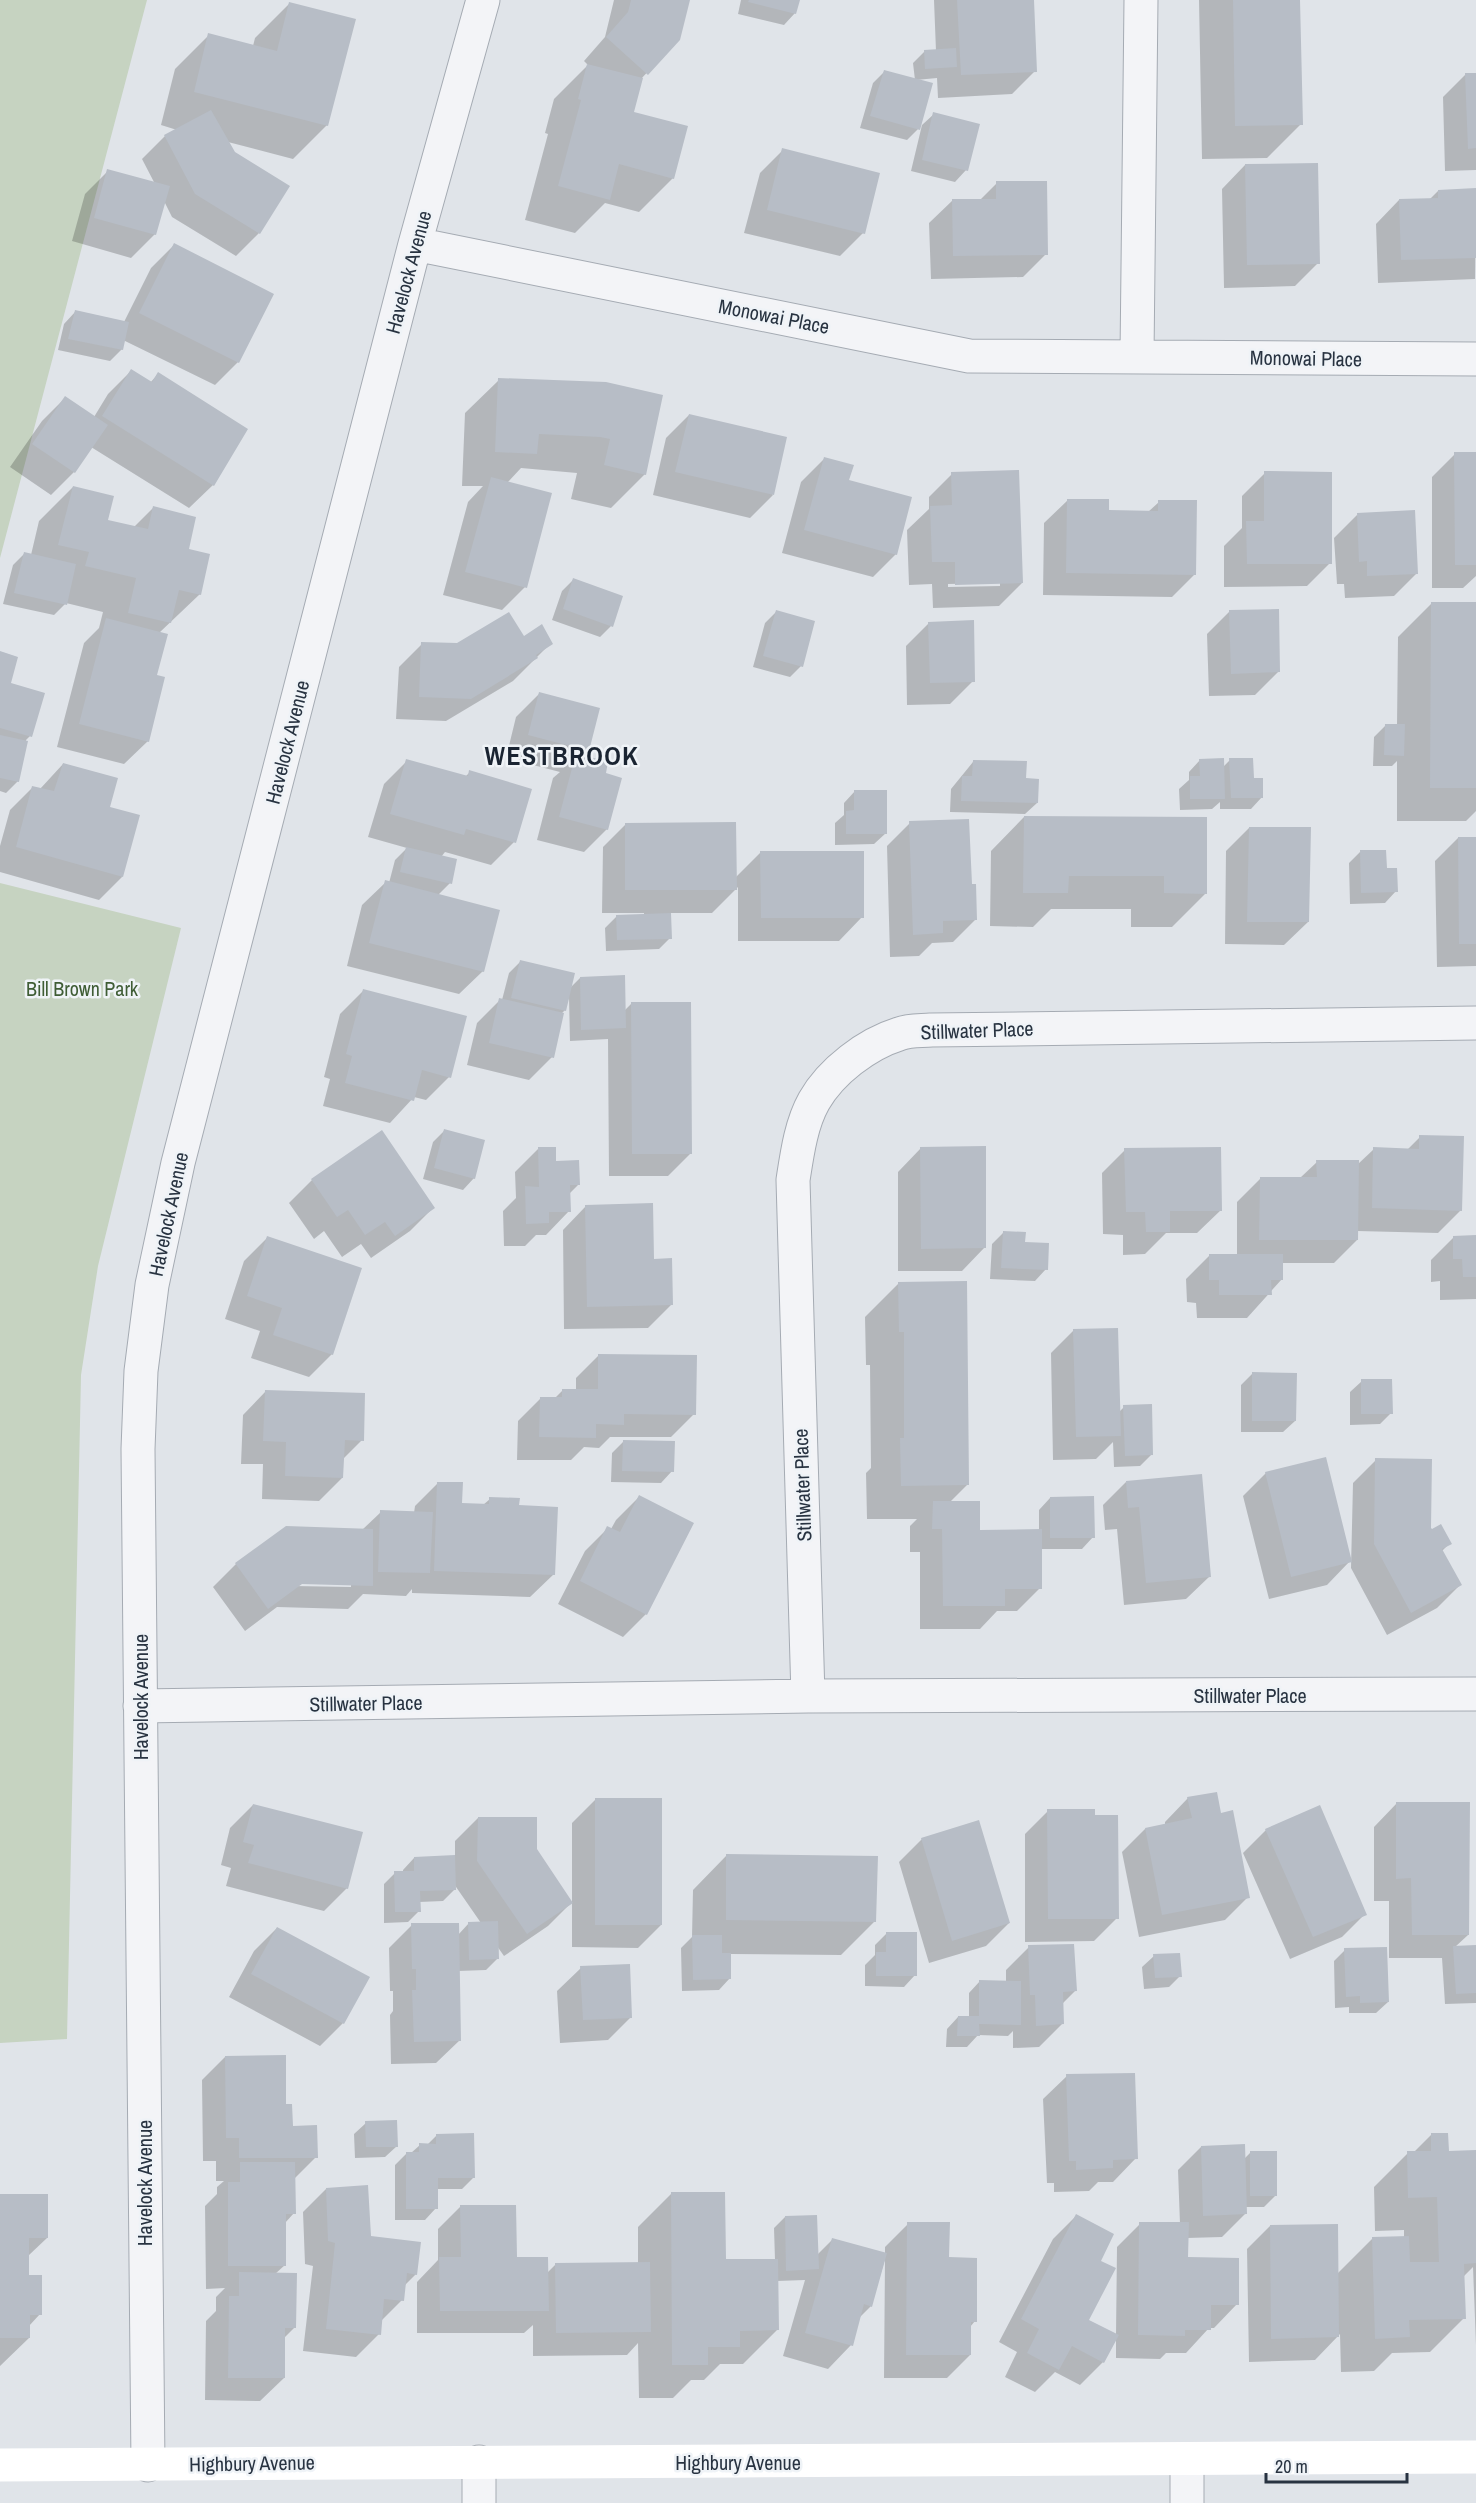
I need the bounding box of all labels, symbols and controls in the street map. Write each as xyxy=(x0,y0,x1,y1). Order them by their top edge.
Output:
street label: Havelock Avenue xyxy=(379,207,437,337)
street label: Monowai Place xyxy=(716,292,832,340)
street label: Monowai Place xyxy=(1250,344,1362,372)
street label: Havelock Avenue xyxy=(259,677,315,807)
district label: WESTBROOK xyxy=(485,738,639,773)
park label: Bill Brown Park xyxy=(26,975,139,1002)
street label: Stillwater Place xyxy=(920,1015,1034,1045)
street label: Havelock Avenue xyxy=(142,1149,194,1279)
street label: Stillwater Place xyxy=(787,1428,817,1542)
street label: Havelock Avenue xyxy=(127,1634,154,1760)
street label: Stillwater Place xyxy=(1193,1682,1307,1709)
street label: Stillwater Place xyxy=(309,1689,423,1717)
street label: Havelock Avenue xyxy=(131,2120,158,2246)
scale bar xyxy=(1266,2446,1407,2484)
street label: Highbury Avenue xyxy=(189,2448,315,2478)
street label: Highbury Avenue xyxy=(675,2449,801,2476)
text: 20 m xyxy=(1275,2454,1308,2479)

